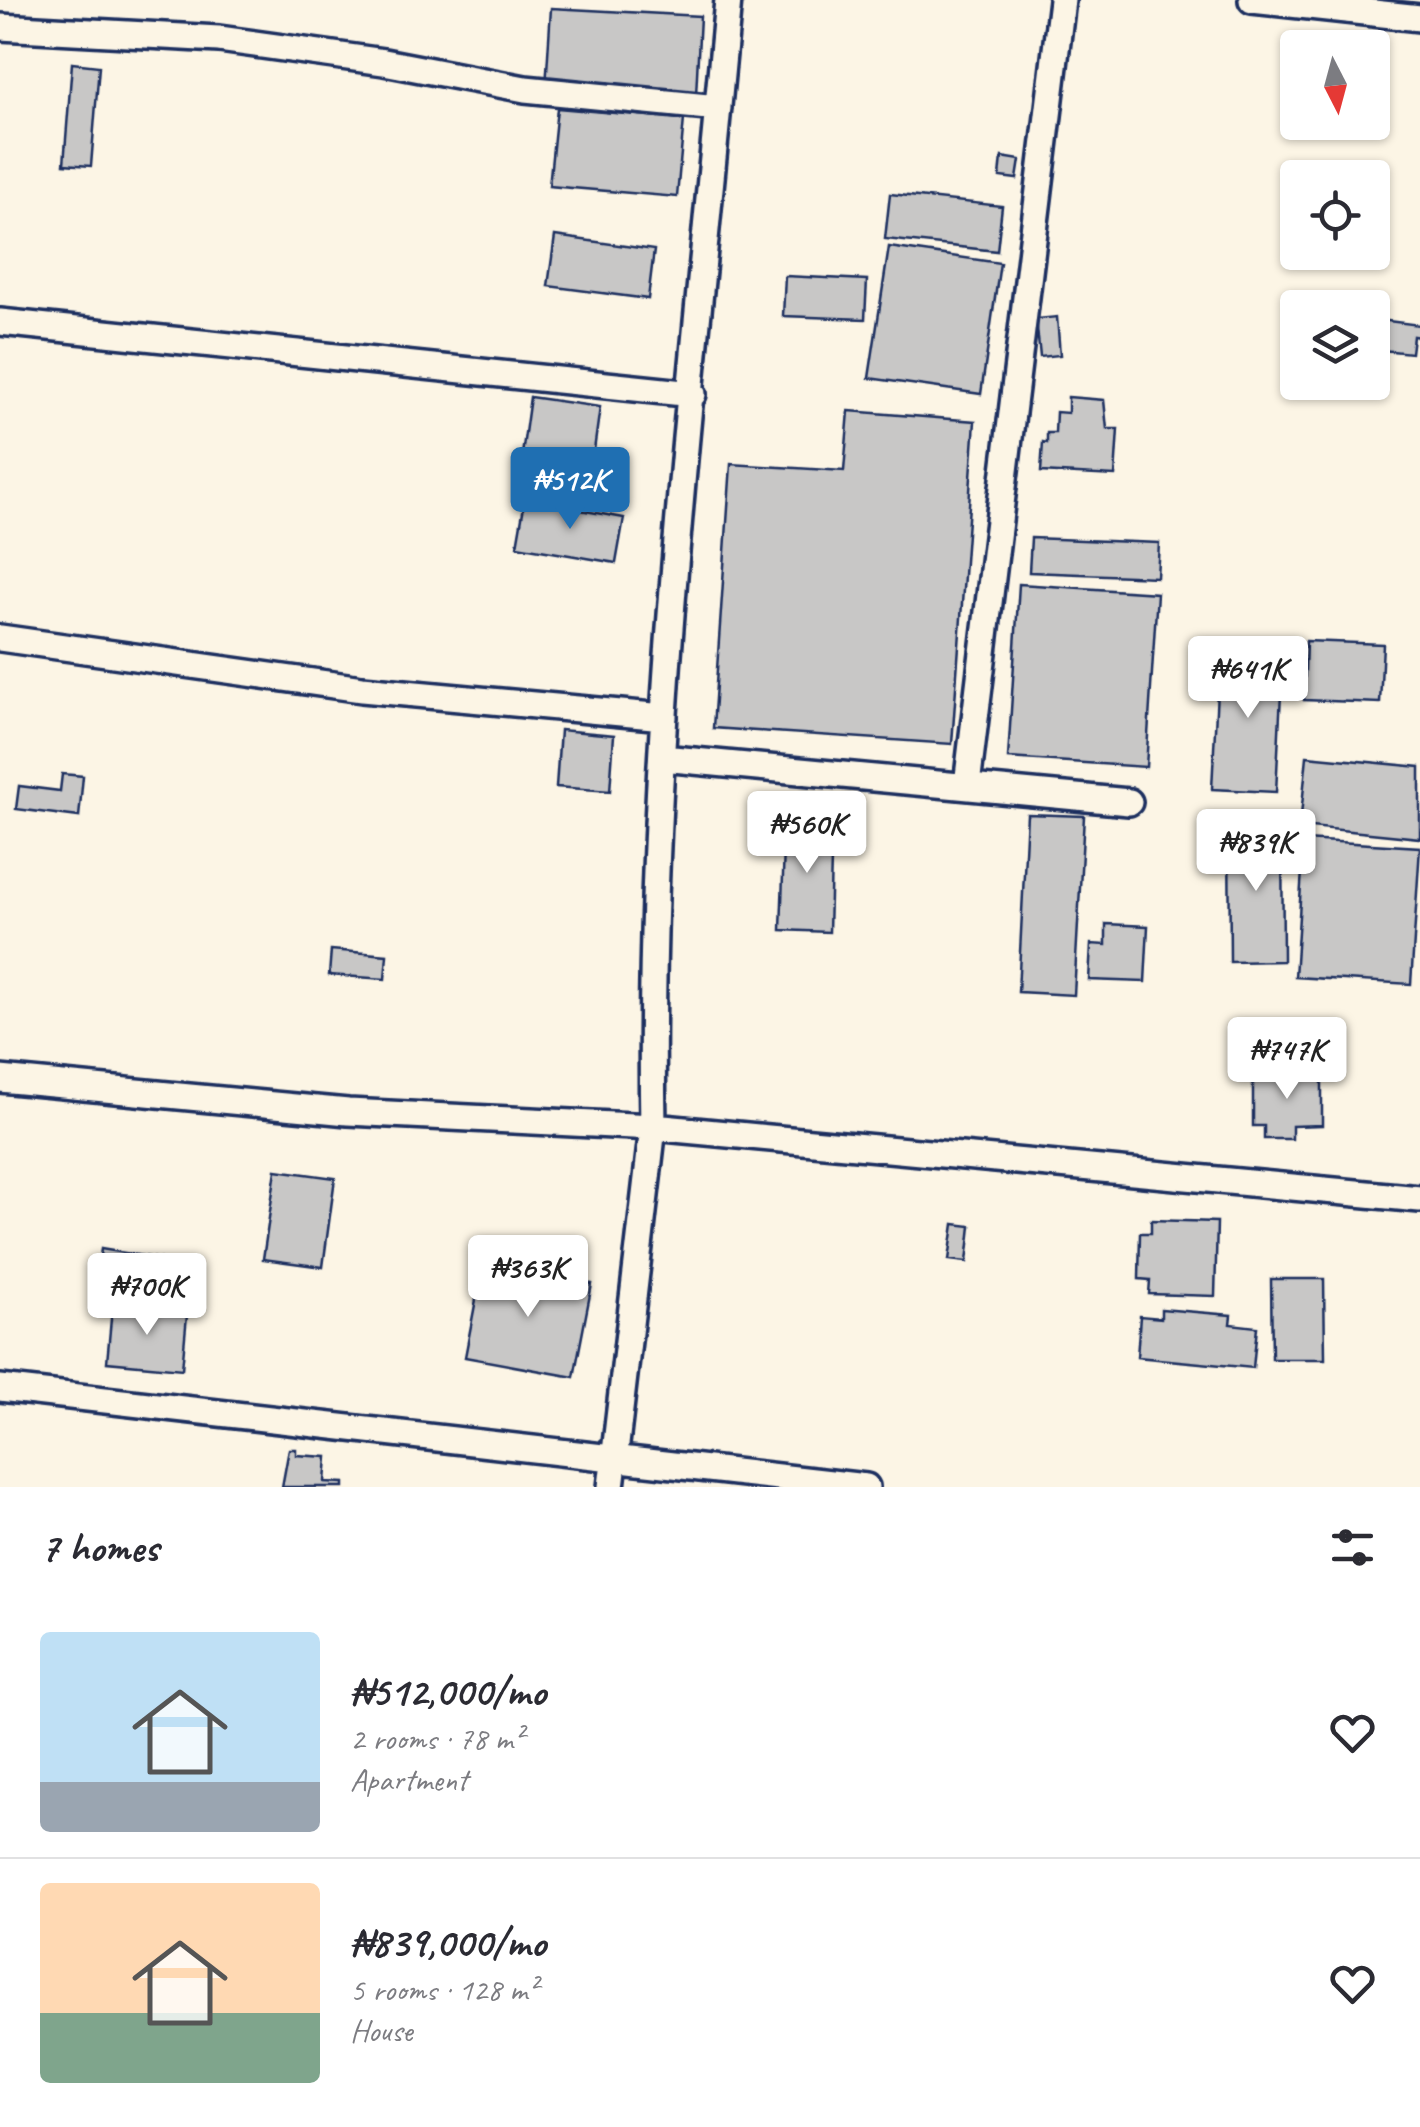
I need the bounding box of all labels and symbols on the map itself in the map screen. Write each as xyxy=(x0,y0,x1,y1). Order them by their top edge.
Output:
north arrow xyxy=(1280,30,1390,140)
pin: ₦512K xyxy=(500,447,640,532)
pin: ₦641K xyxy=(1178,636,1318,721)
pin: ₦560K xyxy=(737,791,877,876)
pin: ₦839K xyxy=(1186,809,1326,894)
pin: ₦747K xyxy=(1217,1017,1357,1102)
pin: ₦363K xyxy=(458,1235,598,1320)
pin: ₦700K xyxy=(77,1253,217,1338)

